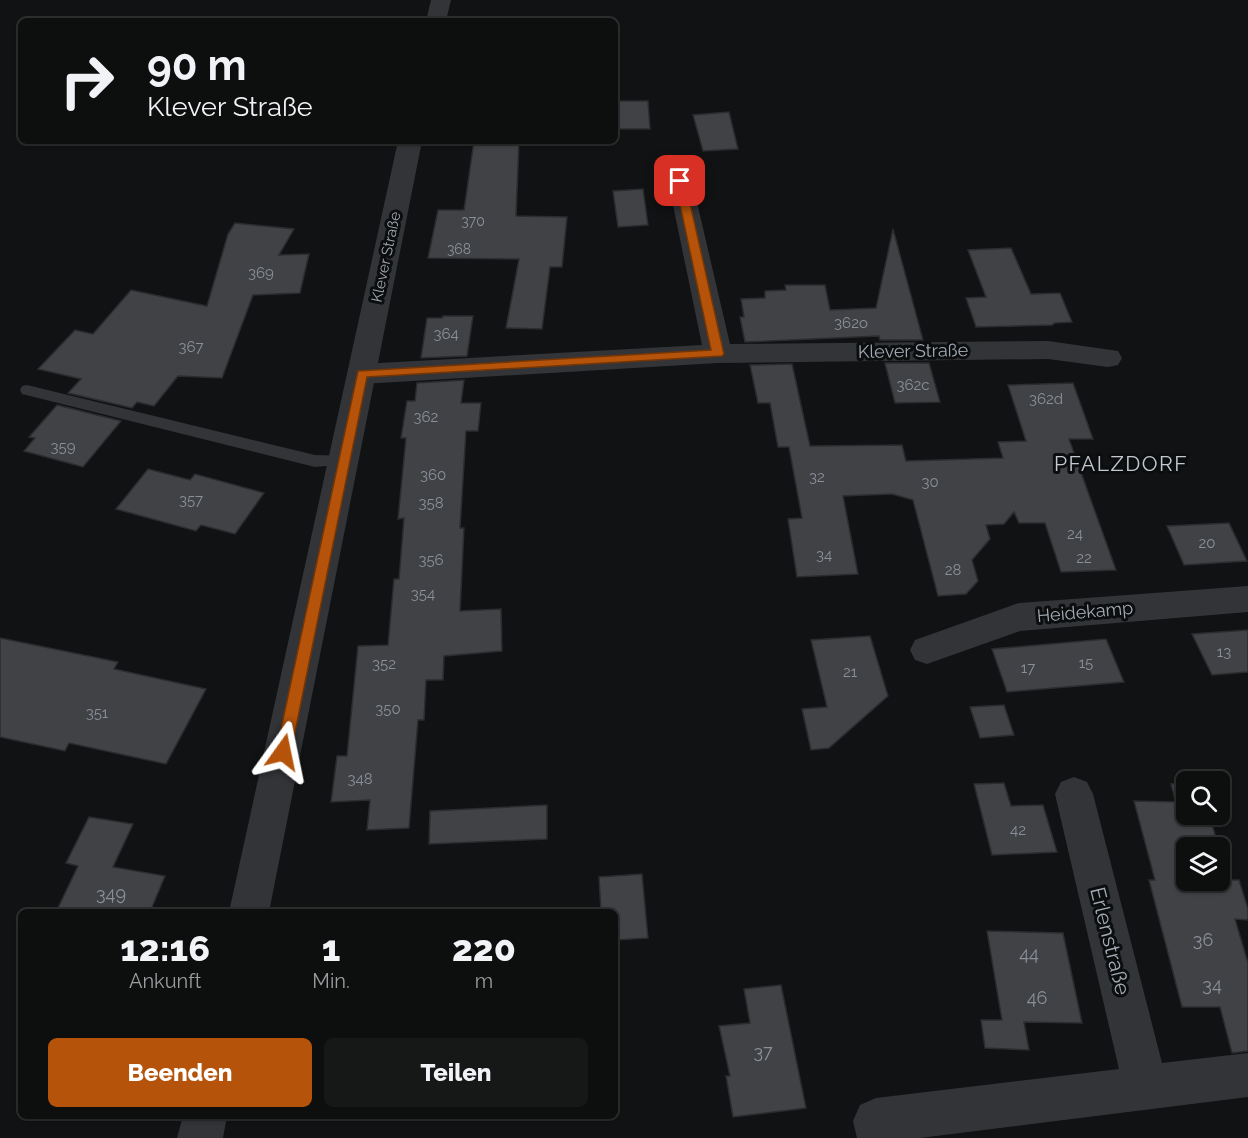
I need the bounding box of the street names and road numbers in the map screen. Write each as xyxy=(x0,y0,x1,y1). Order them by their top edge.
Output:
street label: Klever Straße xyxy=(368,210,404,304)
street label: Klever Straße xyxy=(858,339,969,362)
street label: Heidekamp xyxy=(1036,597,1134,626)
street label: Erlenstraße xyxy=(1085,884,1136,997)

